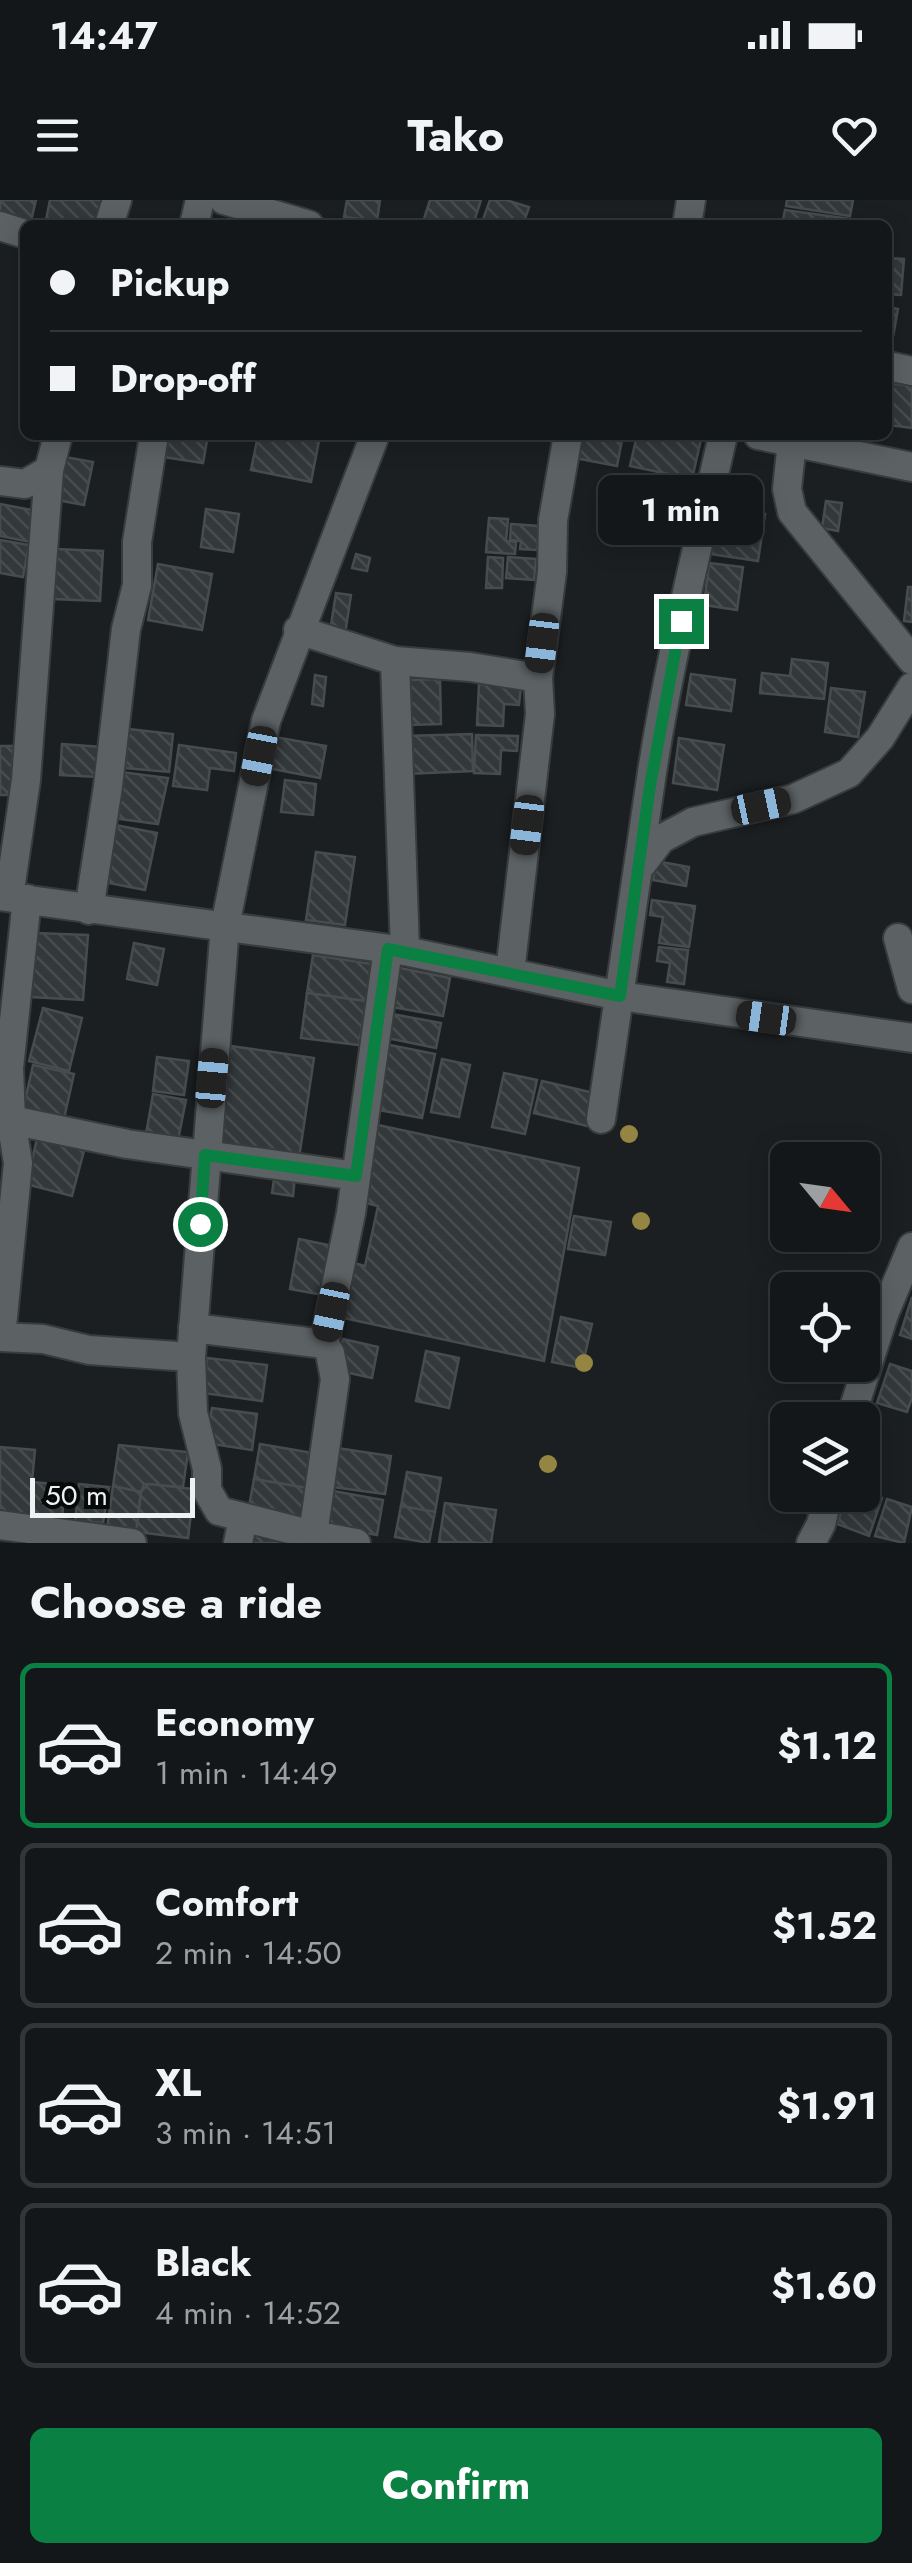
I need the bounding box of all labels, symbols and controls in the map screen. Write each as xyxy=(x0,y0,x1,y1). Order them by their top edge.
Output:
text: 14:47 xyxy=(50,8,158,63)
text: Tako xyxy=(408,103,504,168)
icon: menu xyxy=(30,108,85,163)
icon: heart xyxy=(827,108,882,163)
text: Pickup xyxy=(110,255,230,310)
text: Drop-off xyxy=(110,351,256,406)
callout: 1 min xyxy=(598,476,764,546)
text: 1 min xyxy=(641,487,720,533)
route end xyxy=(659,599,704,644)
car xyxy=(523,611,561,675)
car xyxy=(239,724,279,788)
car xyxy=(729,785,793,827)
car xyxy=(508,793,546,857)
car xyxy=(734,999,798,1037)
car xyxy=(194,1047,230,1109)
north arrow xyxy=(770,1142,880,1252)
map controls xyxy=(770,1142,880,1512)
route start xyxy=(178,1202,223,1247)
button: locate xyxy=(770,1272,880,1382)
car xyxy=(310,1280,352,1344)
button: layers xyxy=(770,1402,880,1512)
scale bar xyxy=(30,1473,195,1518)
text: 50 m xyxy=(45,1475,108,1516)
text: Choose a ride xyxy=(30,1570,322,1635)
text: Economy xyxy=(155,1695,314,1750)
icon: car xyxy=(35,1701,125,1791)
text: $1.12 xyxy=(778,1718,877,1773)
text: 1 min · 14:49 xyxy=(155,1750,338,1796)
text: Comfort xyxy=(155,1875,298,1930)
icon: car xyxy=(35,1881,125,1971)
text: $1.52 xyxy=(772,1898,877,1953)
text: 2 min · 14:50 xyxy=(155,1930,342,1976)
text: XL xyxy=(155,2055,201,2110)
icon: car xyxy=(35,2061,125,2151)
text: $1.91 xyxy=(777,2078,877,2133)
text: 3 min · 14:51 xyxy=(155,2110,336,2156)
text: Black xyxy=(155,2235,252,2290)
icon: car xyxy=(35,2241,125,2331)
text: $1.60 xyxy=(771,2258,877,2313)
text: 4 min · 14:52 xyxy=(155,2290,341,2336)
button: Confirm xyxy=(30,2428,882,2543)

